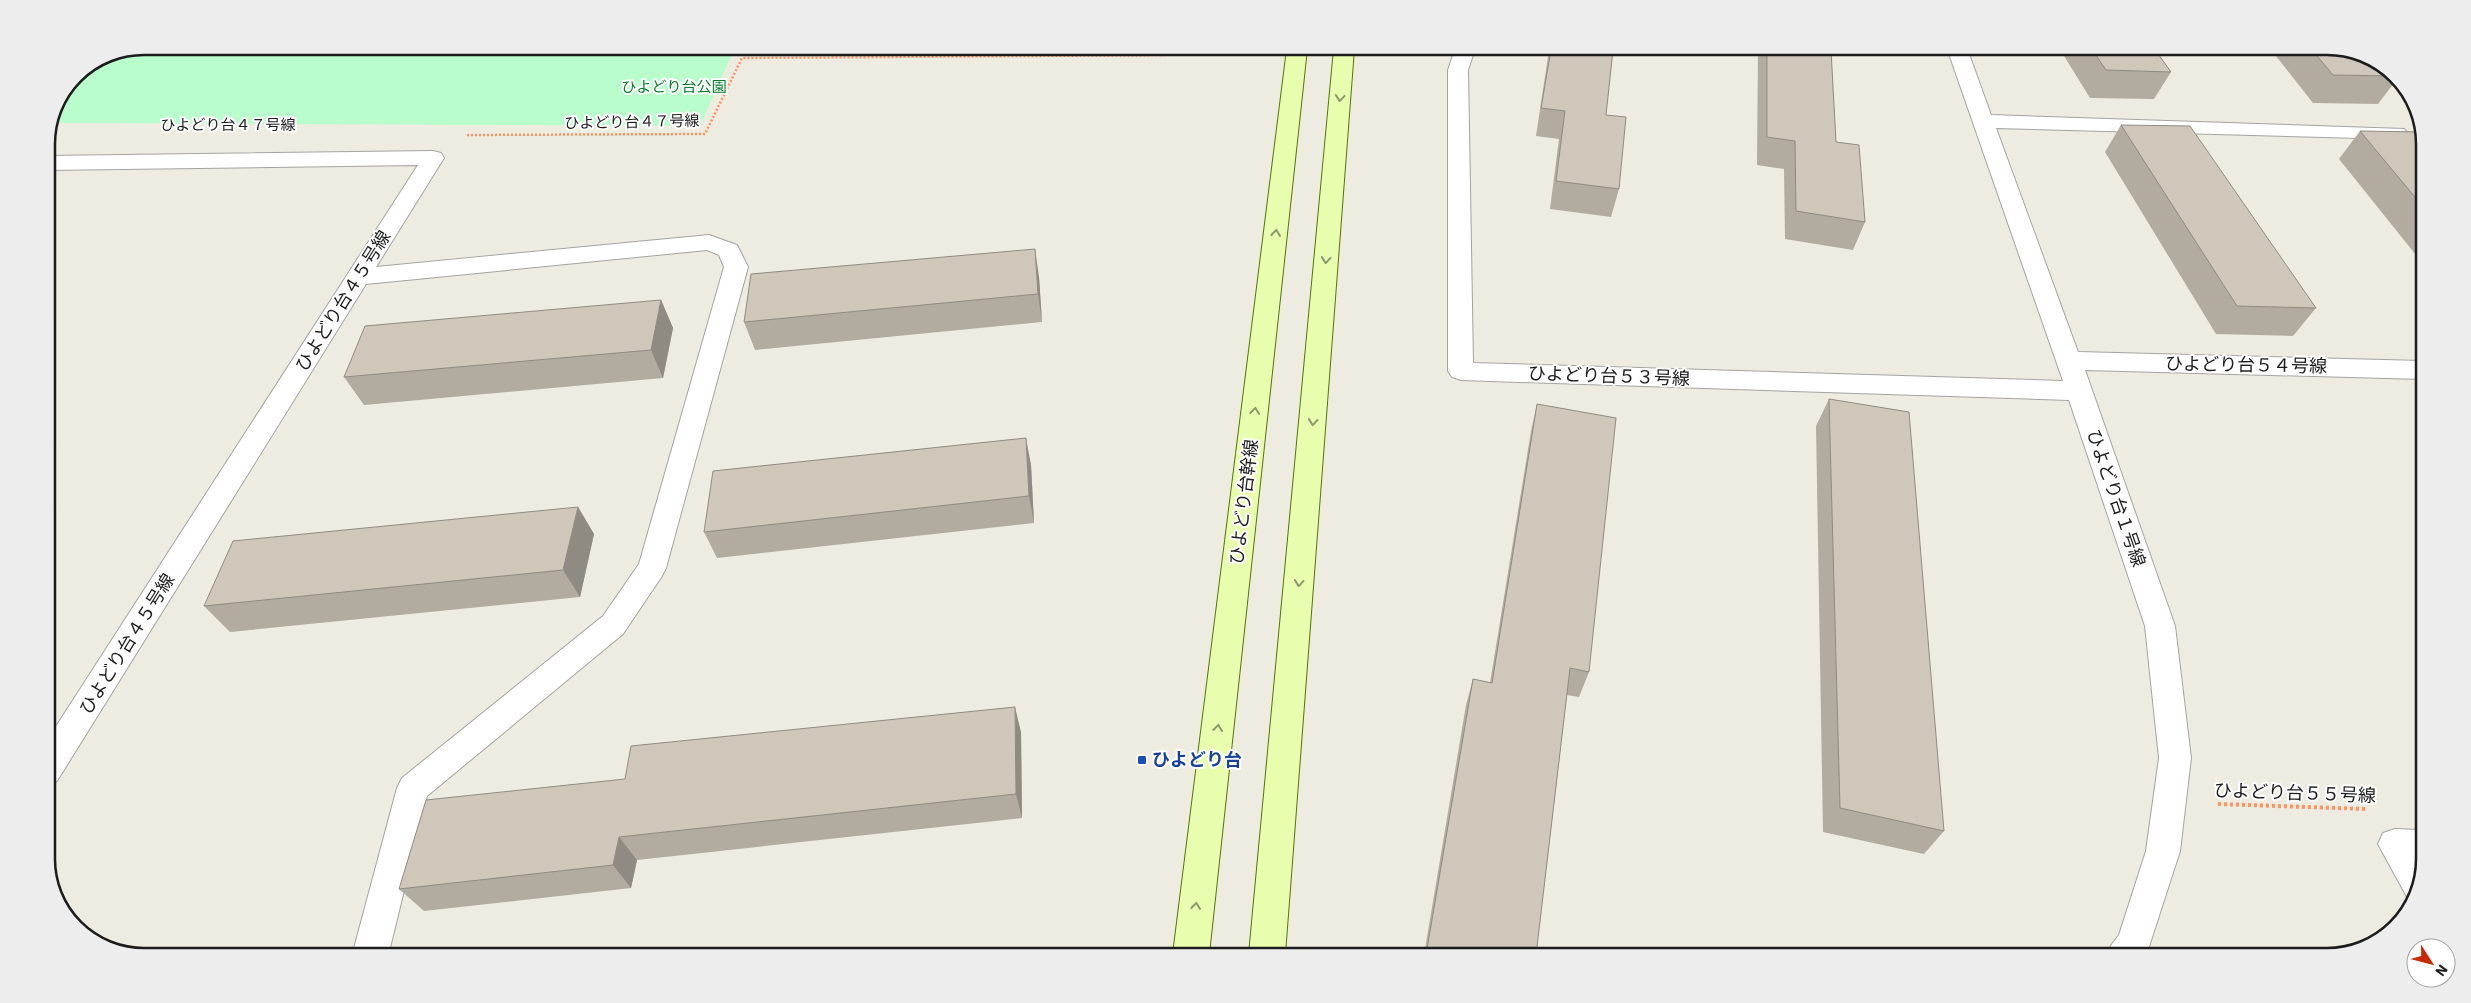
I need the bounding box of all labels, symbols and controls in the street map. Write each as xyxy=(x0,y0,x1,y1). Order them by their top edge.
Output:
park label: ひよどり台公園 xyxy=(621,77,727,96)
one-way arrow xyxy=(1335,94,1346,102)
street label: ひよどり台４７号線 xyxy=(564,111,700,132)
street label: ひよどり台４７号線 xyxy=(160,115,296,134)
street label: ひよどり台４５号線 xyxy=(290,226,395,376)
one-way arrow xyxy=(1270,228,1281,236)
one-way arrow xyxy=(1321,256,1332,264)
street label: ひよどり台５４号線 xyxy=(2165,352,2327,377)
street label: ひよどり台５３号線 xyxy=(1528,361,1690,390)
one-way arrow xyxy=(1249,407,1260,415)
one-way arrow xyxy=(1307,418,1318,426)
street label: ひよどり台１号線 xyxy=(2082,426,2151,570)
street label: ひよどり台幹線 xyxy=(1224,438,1263,566)
street label: ひよどり台４５号線 xyxy=(74,569,179,719)
one-way arrow xyxy=(1293,580,1304,588)
one-way arrow xyxy=(1212,724,1222,733)
place label: ひよどり台 xyxy=(1152,748,1242,771)
marker: ひよどり台 xyxy=(1136,754,1148,766)
street label: ひよどり台５５号線 xyxy=(2214,778,2376,807)
one-way arrow xyxy=(1190,901,1201,909)
north arrow xyxy=(2406,938,2456,988)
text: N xyxy=(2431,961,2452,980)

